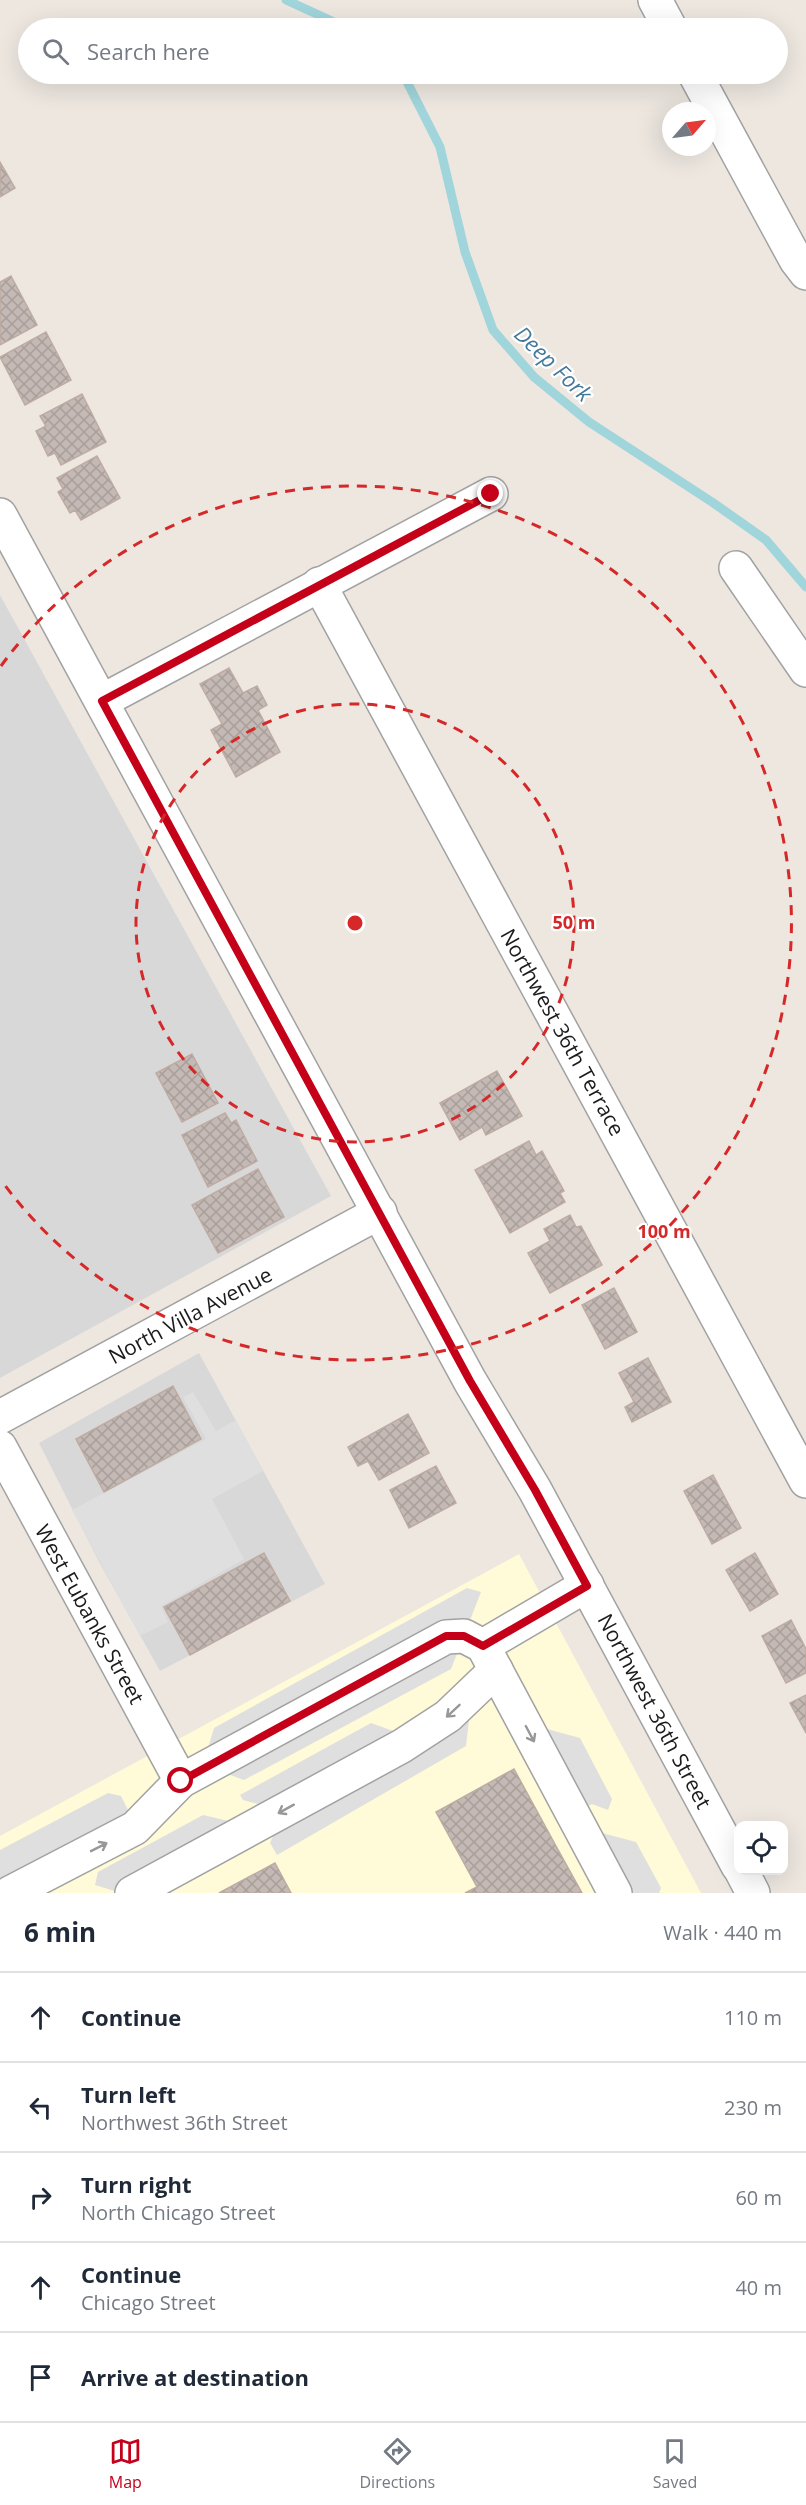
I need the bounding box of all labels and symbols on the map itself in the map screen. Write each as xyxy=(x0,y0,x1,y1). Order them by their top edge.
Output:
north arrow xyxy=(662,102,716,156)
water label: Deep Fork xyxy=(509,318,600,408)
route end xyxy=(477,480,503,506)
text: 50 m xyxy=(553,910,595,934)
centre of rings xyxy=(345,913,365,933)
street label: Northwest 36th Terrace xyxy=(494,924,632,1140)
text: 100 m xyxy=(637,1219,691,1243)
street label: North Villa Avenue xyxy=(103,1260,277,1370)
street label: West Eubanks Street xyxy=(29,1519,151,1709)
street label: Northwest 36th Street xyxy=(592,1609,718,1813)
one-way arrow xyxy=(446,1703,461,1718)
one-way arrow xyxy=(525,1725,536,1743)
route start xyxy=(167,1767,193,1793)
one-way arrow xyxy=(277,1804,295,1815)
one-way arrow xyxy=(89,1840,107,1852)

